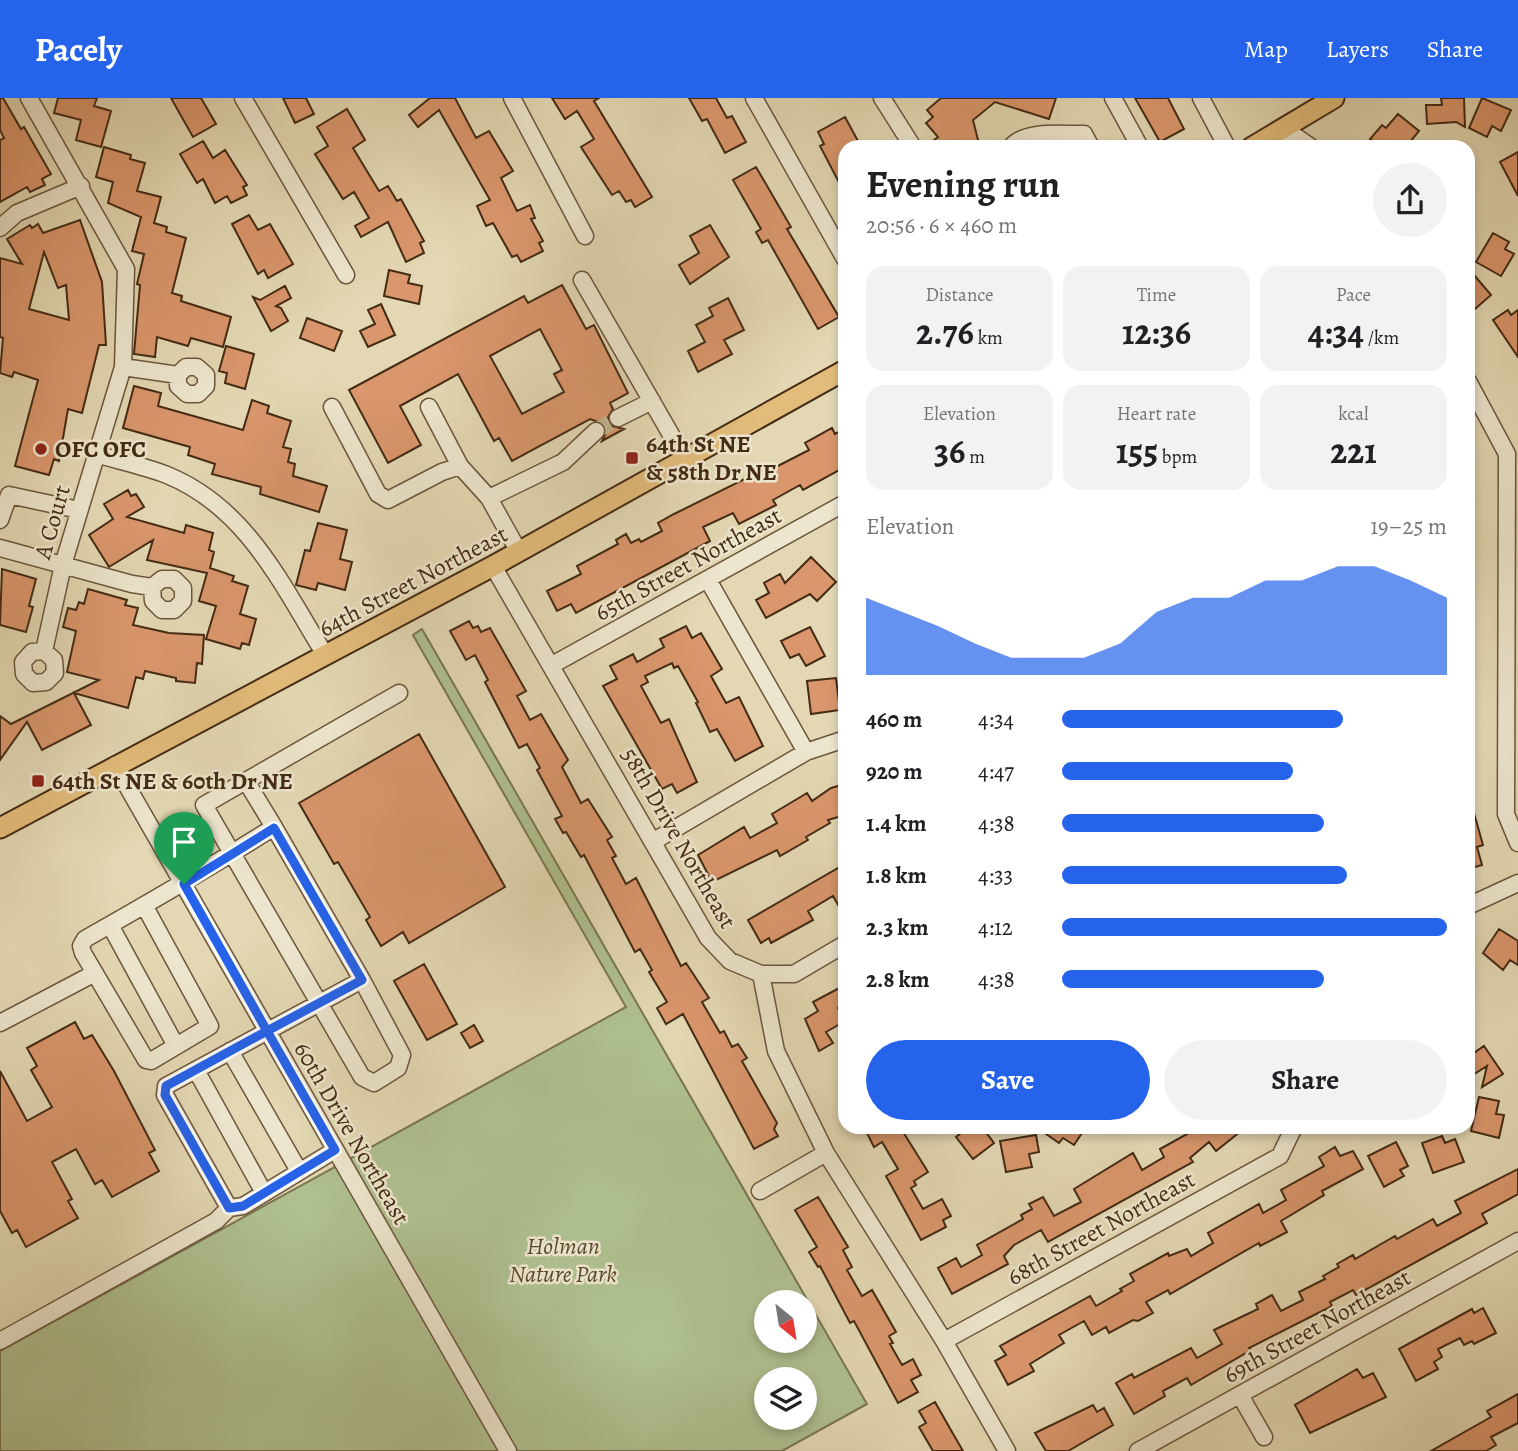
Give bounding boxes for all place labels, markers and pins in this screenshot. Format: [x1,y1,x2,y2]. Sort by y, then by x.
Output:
place label: 64th St NE & 58th Dr NE [646,428,777,488]
place label: OFC OFC [55,433,146,465]
marker: OFC OFC [33,441,49,457]
marker: 64th St NE & 58th Dr NE [624,450,640,466]
place label: 64th St NE & 60th Dr NE [52,765,293,797]
marker: 64th St NE & 60th Dr NE [30,773,46,789]
pin [154,812,214,884]

